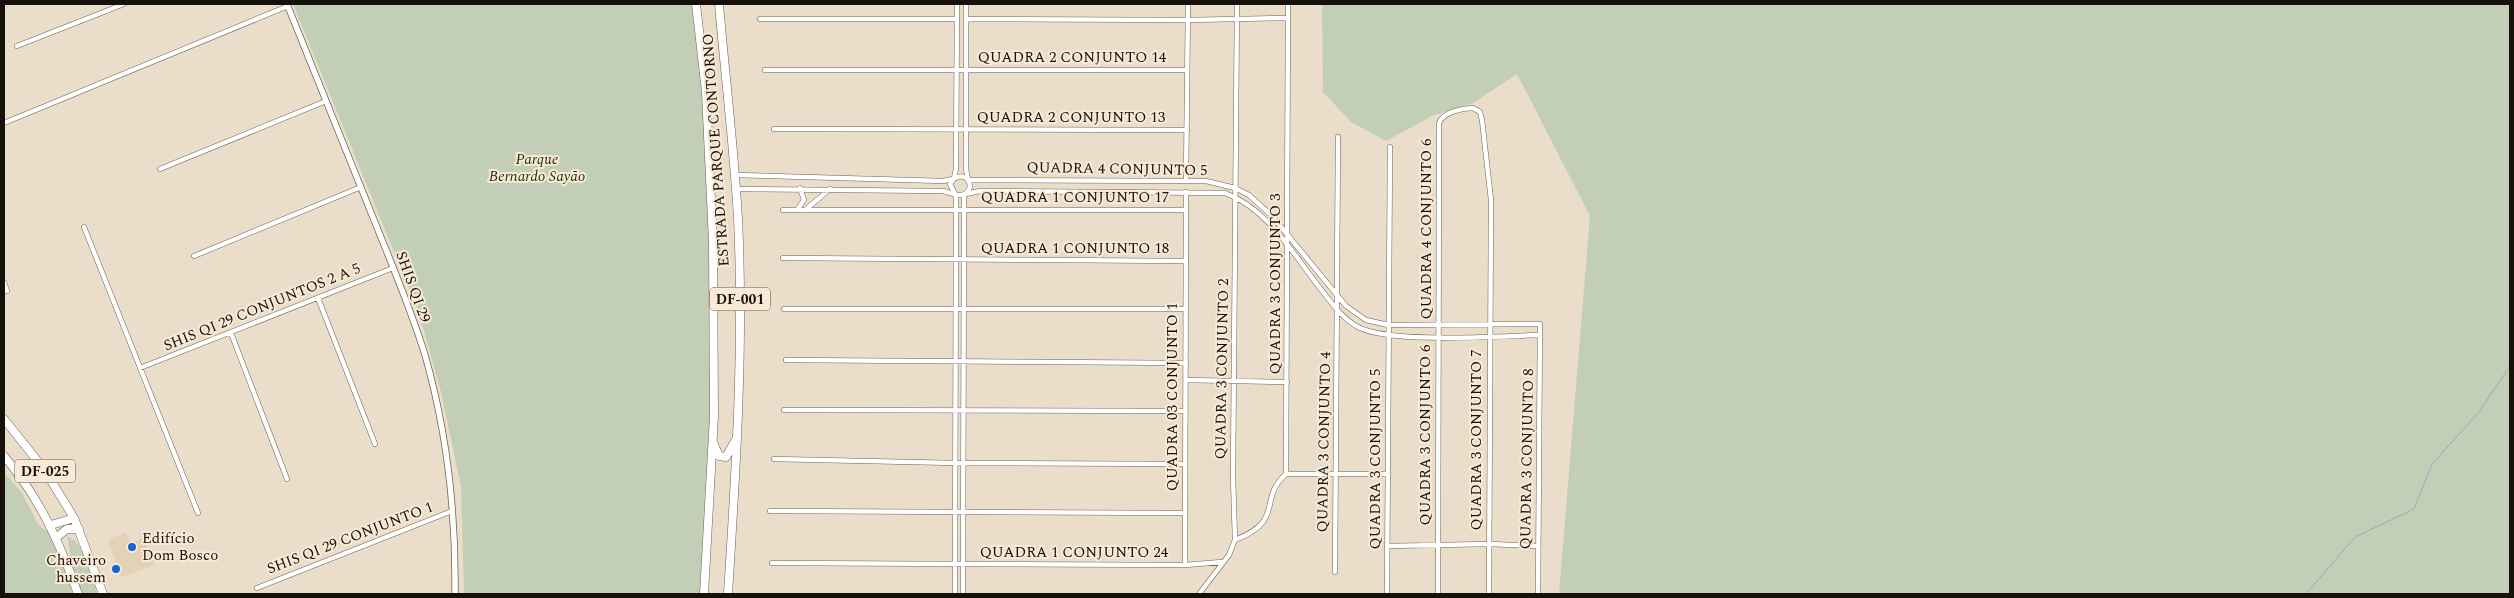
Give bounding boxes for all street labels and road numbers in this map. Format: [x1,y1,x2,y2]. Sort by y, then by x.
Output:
street label: ESTRADA PARQUE CONTORNO [696,33,736,267]
street label: QUADRA 2 CONJUNTO 14 [978,46,1167,69]
street label: QUADRA 2 CONJUNTO 13 [977,106,1166,129]
street label: QUADRA 4 CONJUNTO 6 [1415,138,1438,319]
street label: QUADRA 4 CONJUNTO 5 [1026,156,1208,182]
street label: QUADRA 1 CONJUNTO 17 [981,186,1169,209]
street label: QUADRA 3 CONJUNTO 3 [1264,193,1287,374]
street label: QUADRA 1 CONJUNTO 18 [981,237,1169,260]
street label: SHIS QI 29 [389,248,437,326]
street label: SHIS QI 29 CONJUNTOS 2 A 5 [160,257,364,357]
street label: QUADRA 3 CONJUNTO 2 [1209,278,1235,460]
road number: DF-001 [710,288,770,310]
street label: QUADRA 03 CONJUNTO 1 [1161,303,1184,491]
street label: QUADRA 3 CONJUNTO 6 [1414,344,1437,525]
street label: QUADRA 3 CONJUNTO 7 [1465,350,1488,530]
street label: QUADRA 3 CONJUNTO 4 [1311,351,1337,533]
street label: QUADRA 3 CONJUNTO 8 [1514,368,1540,550]
street label: QUADRA 3 CONJUNTO 5 [1364,369,1387,549]
road number: DF-025 [15,460,75,482]
street label: SHIS QI 29 CONJUNTO 1 [263,496,437,580]
street label: QUADRA 1 CONJUNTO 24 [980,541,1169,564]

